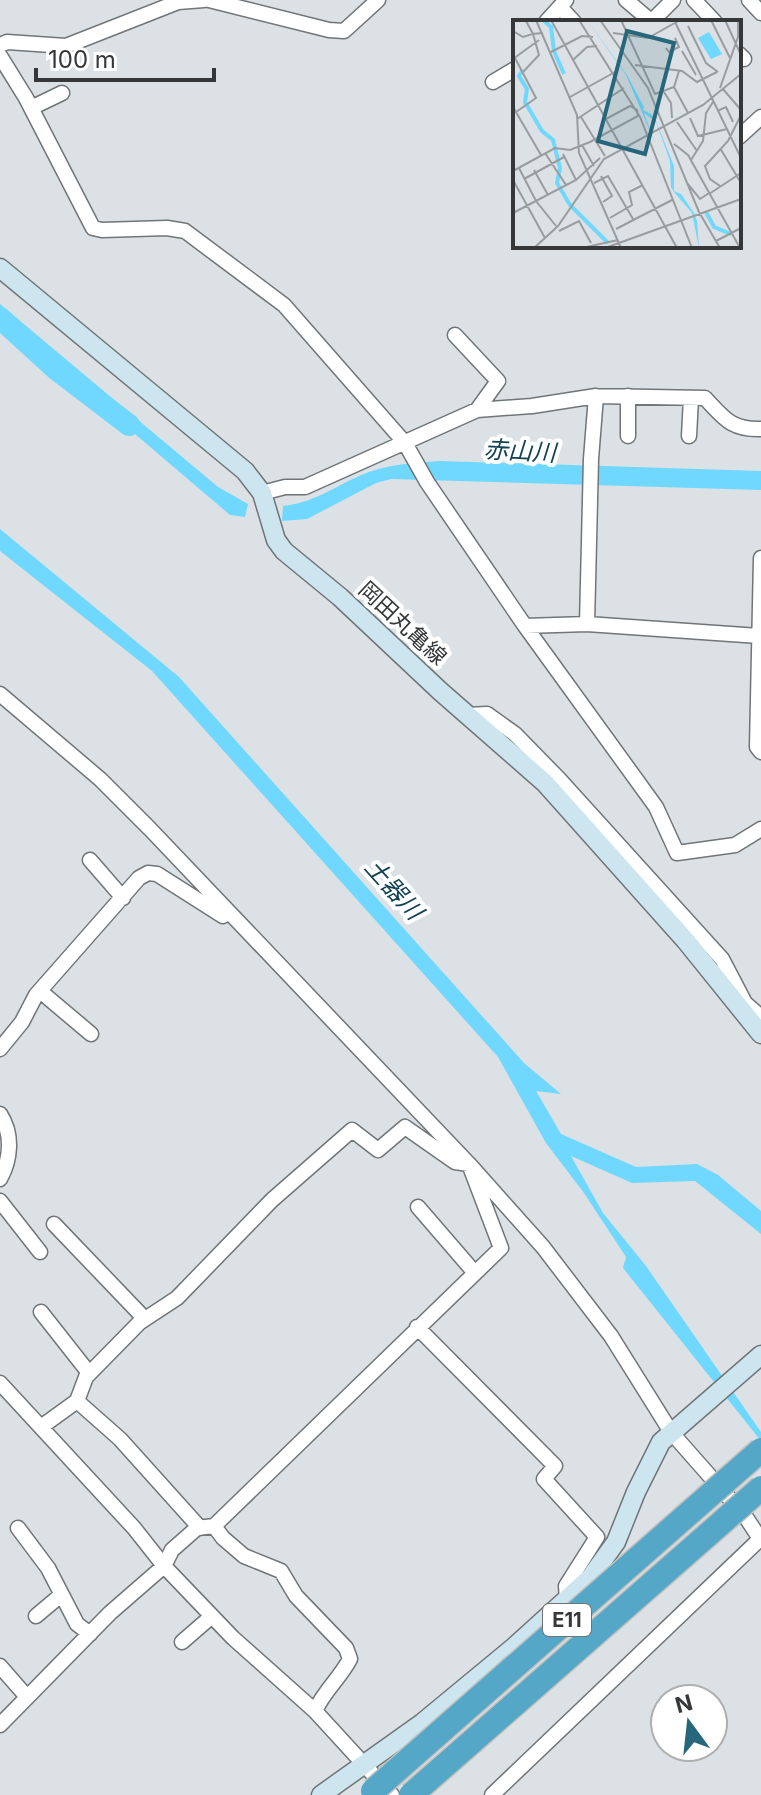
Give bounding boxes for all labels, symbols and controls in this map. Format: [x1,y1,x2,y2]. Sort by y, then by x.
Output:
inset map [513,20,741,248]
scale bar [36,32,214,82]
text: 100 m [48,45,116,74]
water label: 赤山川 [483,435,560,468]
street label: 岡田丸亀線 [354,576,452,670]
water label: 土器川 [359,853,431,928]
road number: E11 [543,1604,591,1636]
north arrow [649,1683,729,1763]
text: N [672,1689,695,1718]

